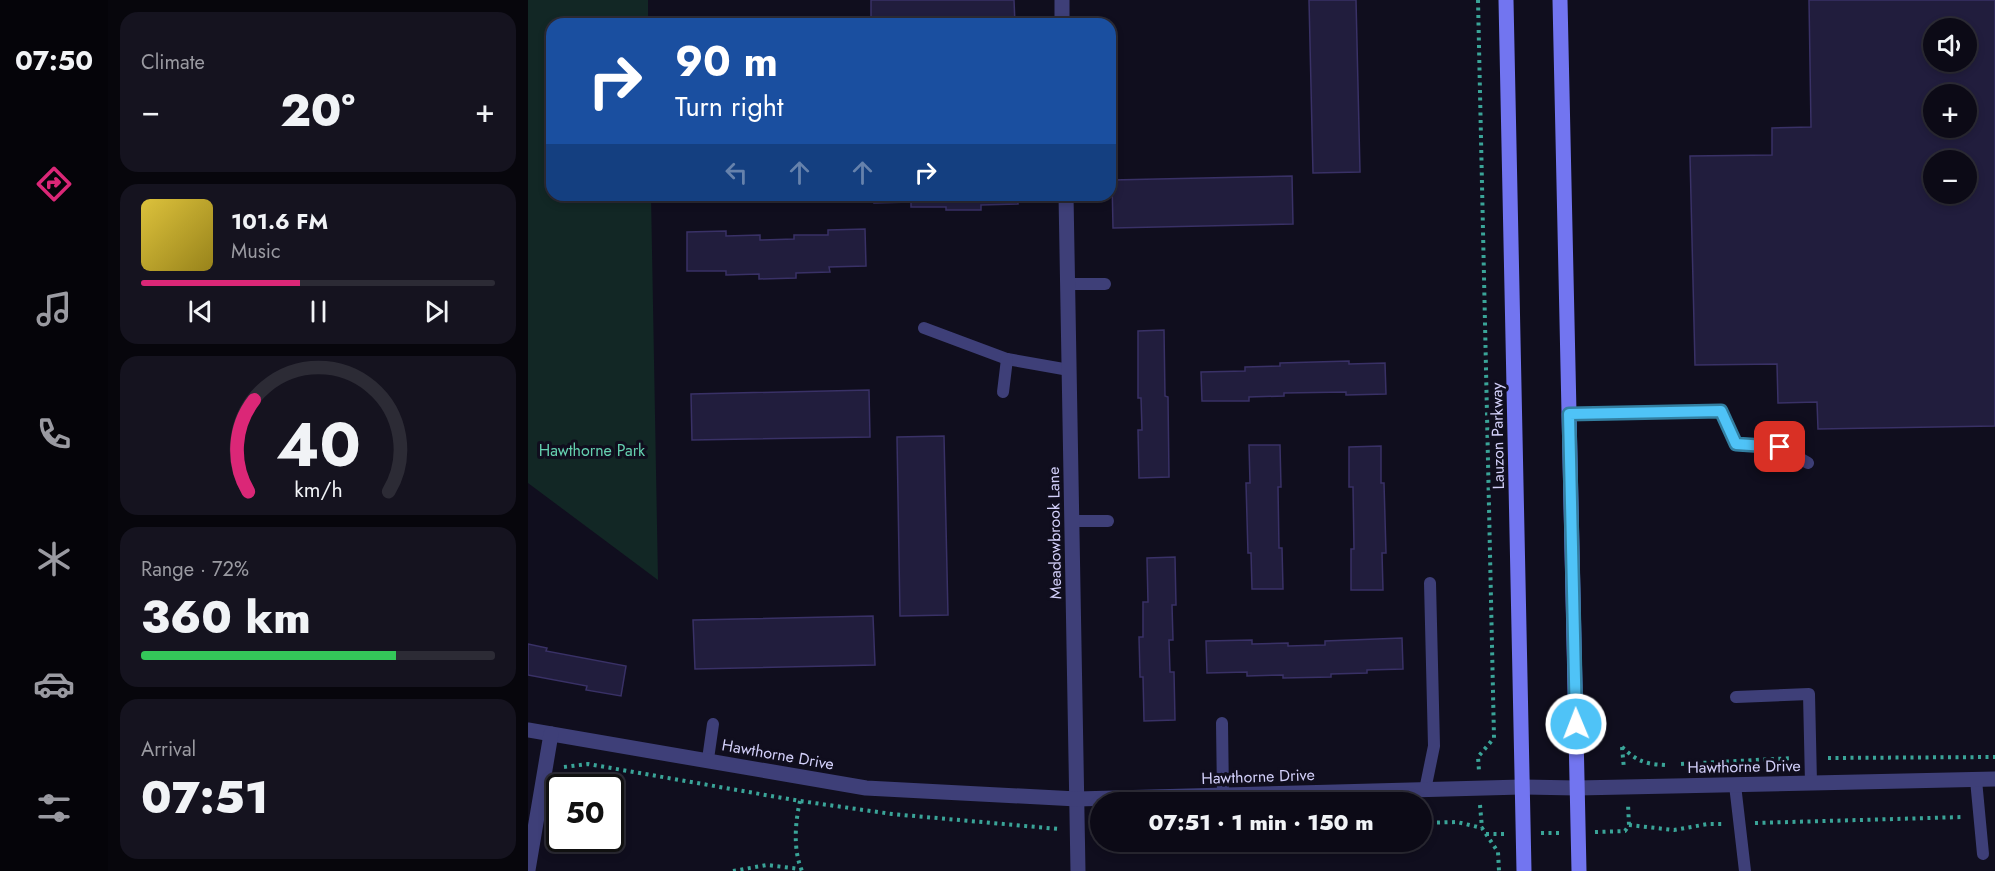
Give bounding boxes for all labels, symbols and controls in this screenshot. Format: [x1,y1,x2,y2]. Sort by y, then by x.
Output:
map controls [1923,18,1977,204]
button: sound [1923,18,1977,72]
text: 90 m [675,31,778,92]
text: 07:50 [15,41,93,80]
icon: right [576,42,654,120]
text: Climate [141,48,205,77]
text: 20° [280,78,355,143]
button: + [1923,84,1977,138]
text: − [141,87,160,134]
text: + [475,87,495,134]
text: Turn right [675,87,783,126]
button: − [1923,150,1977,204]
icon: left [720,156,753,189]
icon: ahead [783,156,816,189]
icon: ahead [846,156,879,189]
icon: right [909,156,942,189]
icon: directions [33,163,75,205]
text: 101.6 FM [231,205,328,237]
text: Music [231,237,281,266]
icon: music [33,288,75,330]
icon: previous [184,295,217,328]
icon: pause [302,295,335,328]
icon: next [420,295,453,328]
street label: Lauzon Parkway [1485,382,1510,490]
text: 40 [276,400,360,490]
icon: phone [33,413,75,455]
pin [1754,421,1805,472]
icon: arrive [1763,430,1796,463]
park label: Hawthorne Park [539,439,646,462]
street label: Meadowbrook Lane [1042,466,1067,599]
text: km/h [294,475,342,506]
icon: climate [33,538,75,580]
text: Range · 72% [141,555,249,584]
text: 360 km [141,585,311,650]
icon: car [33,663,75,705]
position arrow [1544,692,1608,756]
street label: Hawthorne Drive [720,733,836,776]
text: Arrival [141,735,196,764]
street label: Hawthorne Drive [1687,754,1801,779]
street label: Hawthorne Drive [1201,763,1315,790]
text: 07:51 [141,765,268,830]
speed limit sign: 50 [546,774,624,852]
icon: filters [33,787,75,829]
text: 07:51 · 1 min · 150 m [1148,806,1374,838]

